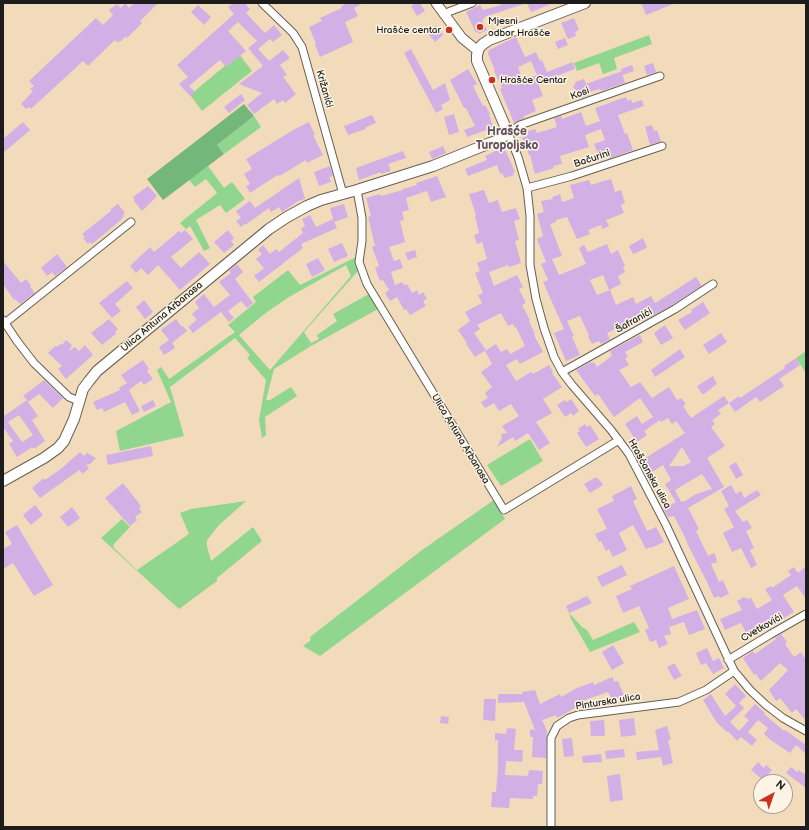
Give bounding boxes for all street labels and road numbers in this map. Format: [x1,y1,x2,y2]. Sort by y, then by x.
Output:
street label: Križanići [313,69,335,109]
street label: Kosi [569,85,591,103]
street label: Bačurini [572,148,612,170]
street label: Ulica Antuna Arbanasa [119,279,205,355]
street label: Šafranići [614,306,654,336]
street label: Ulica Antuna Arbanasa [428,392,492,486]
street label: Hrašćanska ulica [625,437,673,511]
street label: Cvetkovići [739,611,785,645]
street label: Pinturska ulica [575,691,641,713]

